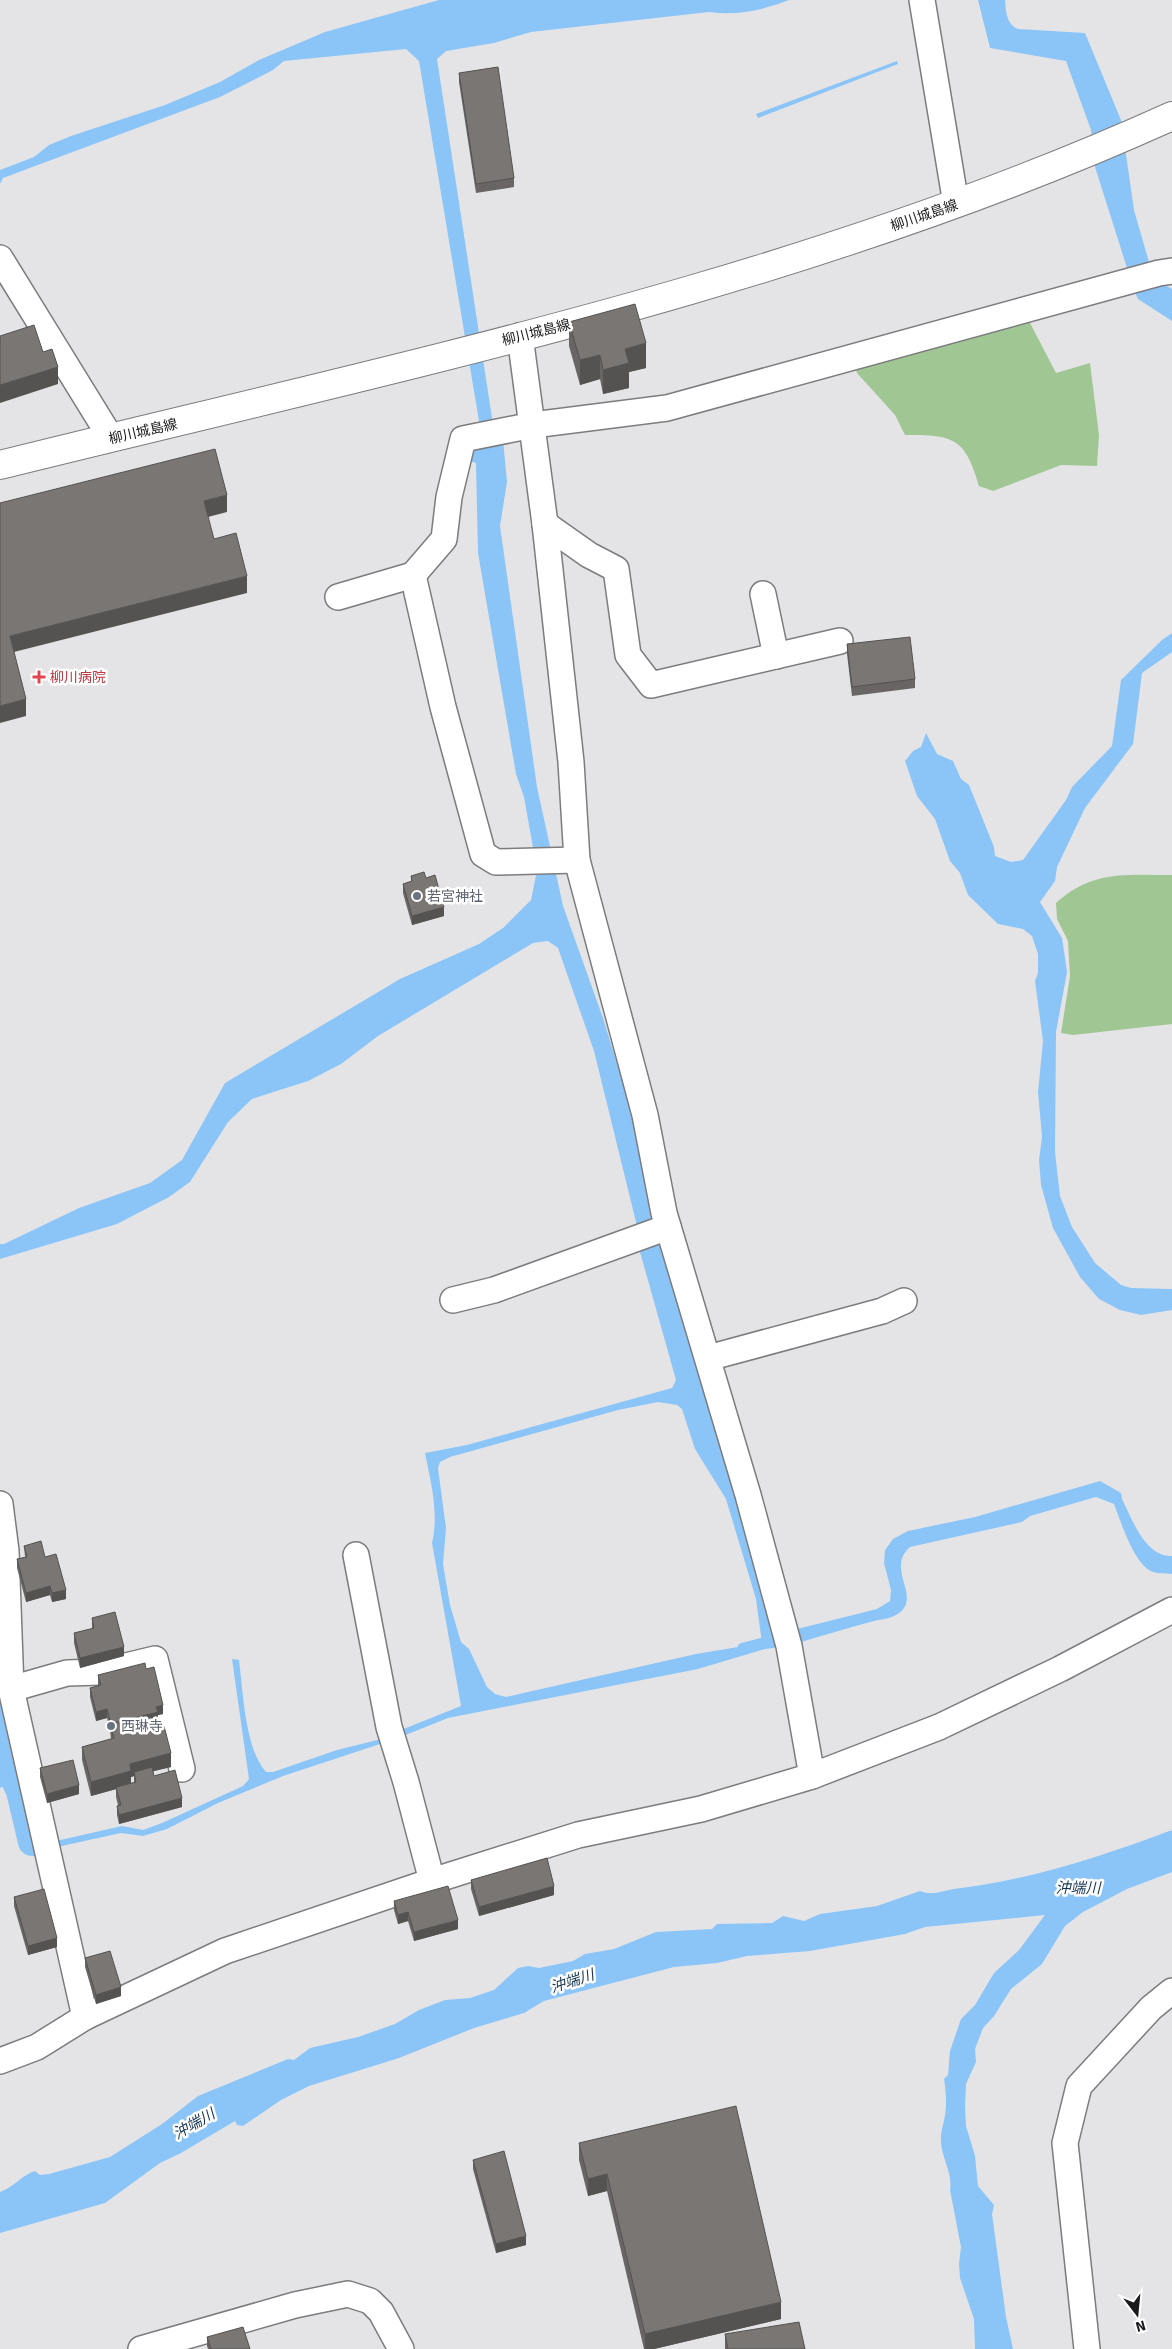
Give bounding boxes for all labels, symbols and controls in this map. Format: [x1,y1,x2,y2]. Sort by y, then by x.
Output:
street label: 柳川城島線 [888,196,960,235]
street label: 柳川城島線 [500,316,572,349]
street label: 柳川城島線 [107,415,179,448]
place label: 柳川病院 [50,669,106,686]
marker: 柳川病院 [32,670,46,684]
place label: 若宮神社 [427,888,483,905]
marker: 若宮神社 [411,890,423,902]
place label: 西琳寺 [121,1718,163,1735]
marker: 西琳寺 [105,1720,117,1732]
water label: 沖端川 [1055,1879,1102,1897]
water label: 沖端川 [548,1965,598,1997]
water label: 沖端川 [170,2104,220,2143]
north arrow [1112,2289,1162,2339]
text: N [1133,2317,1147,2336]

